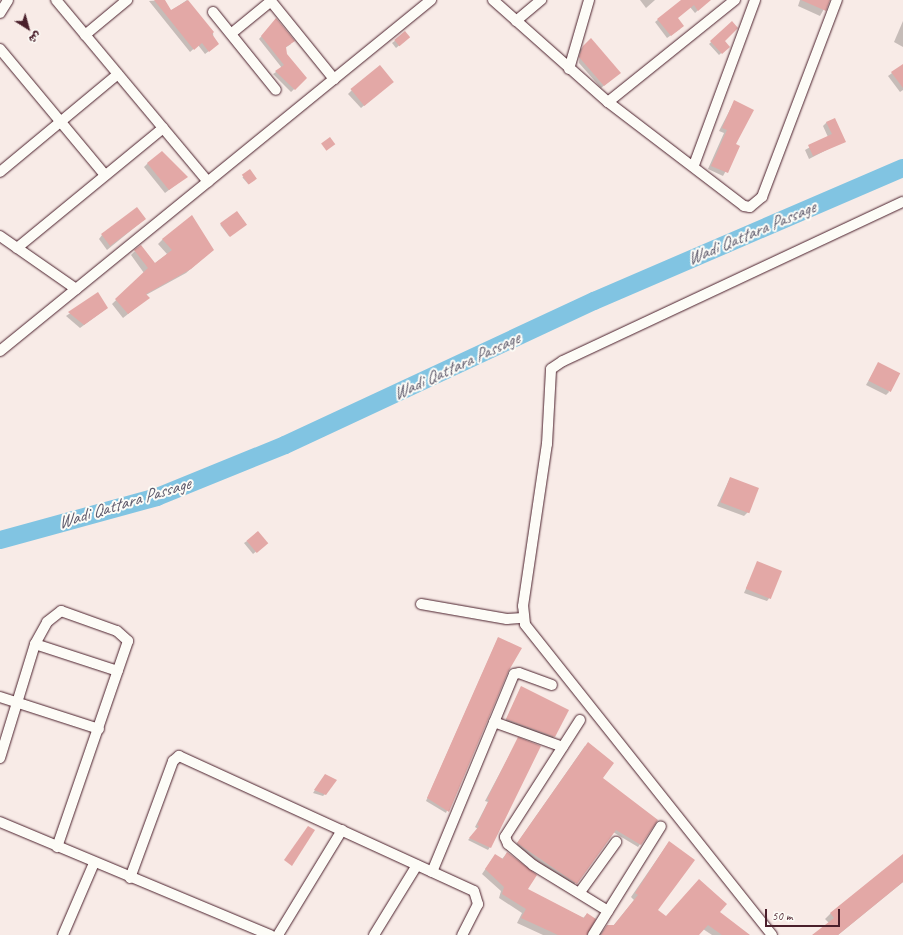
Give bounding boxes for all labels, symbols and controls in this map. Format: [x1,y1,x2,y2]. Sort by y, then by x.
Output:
north arrow [8,8,48,48]
text: ش [26,28,44,47]
water label: Wadi Qattara Passage [684,196,818,270]
water label: Wadi Qattara Passage [389,327,523,405]
water label: Wadi Qattara Passage [55,473,193,533]
scale bar [767,901,842,927]
text: 50 m [772,908,792,924]

